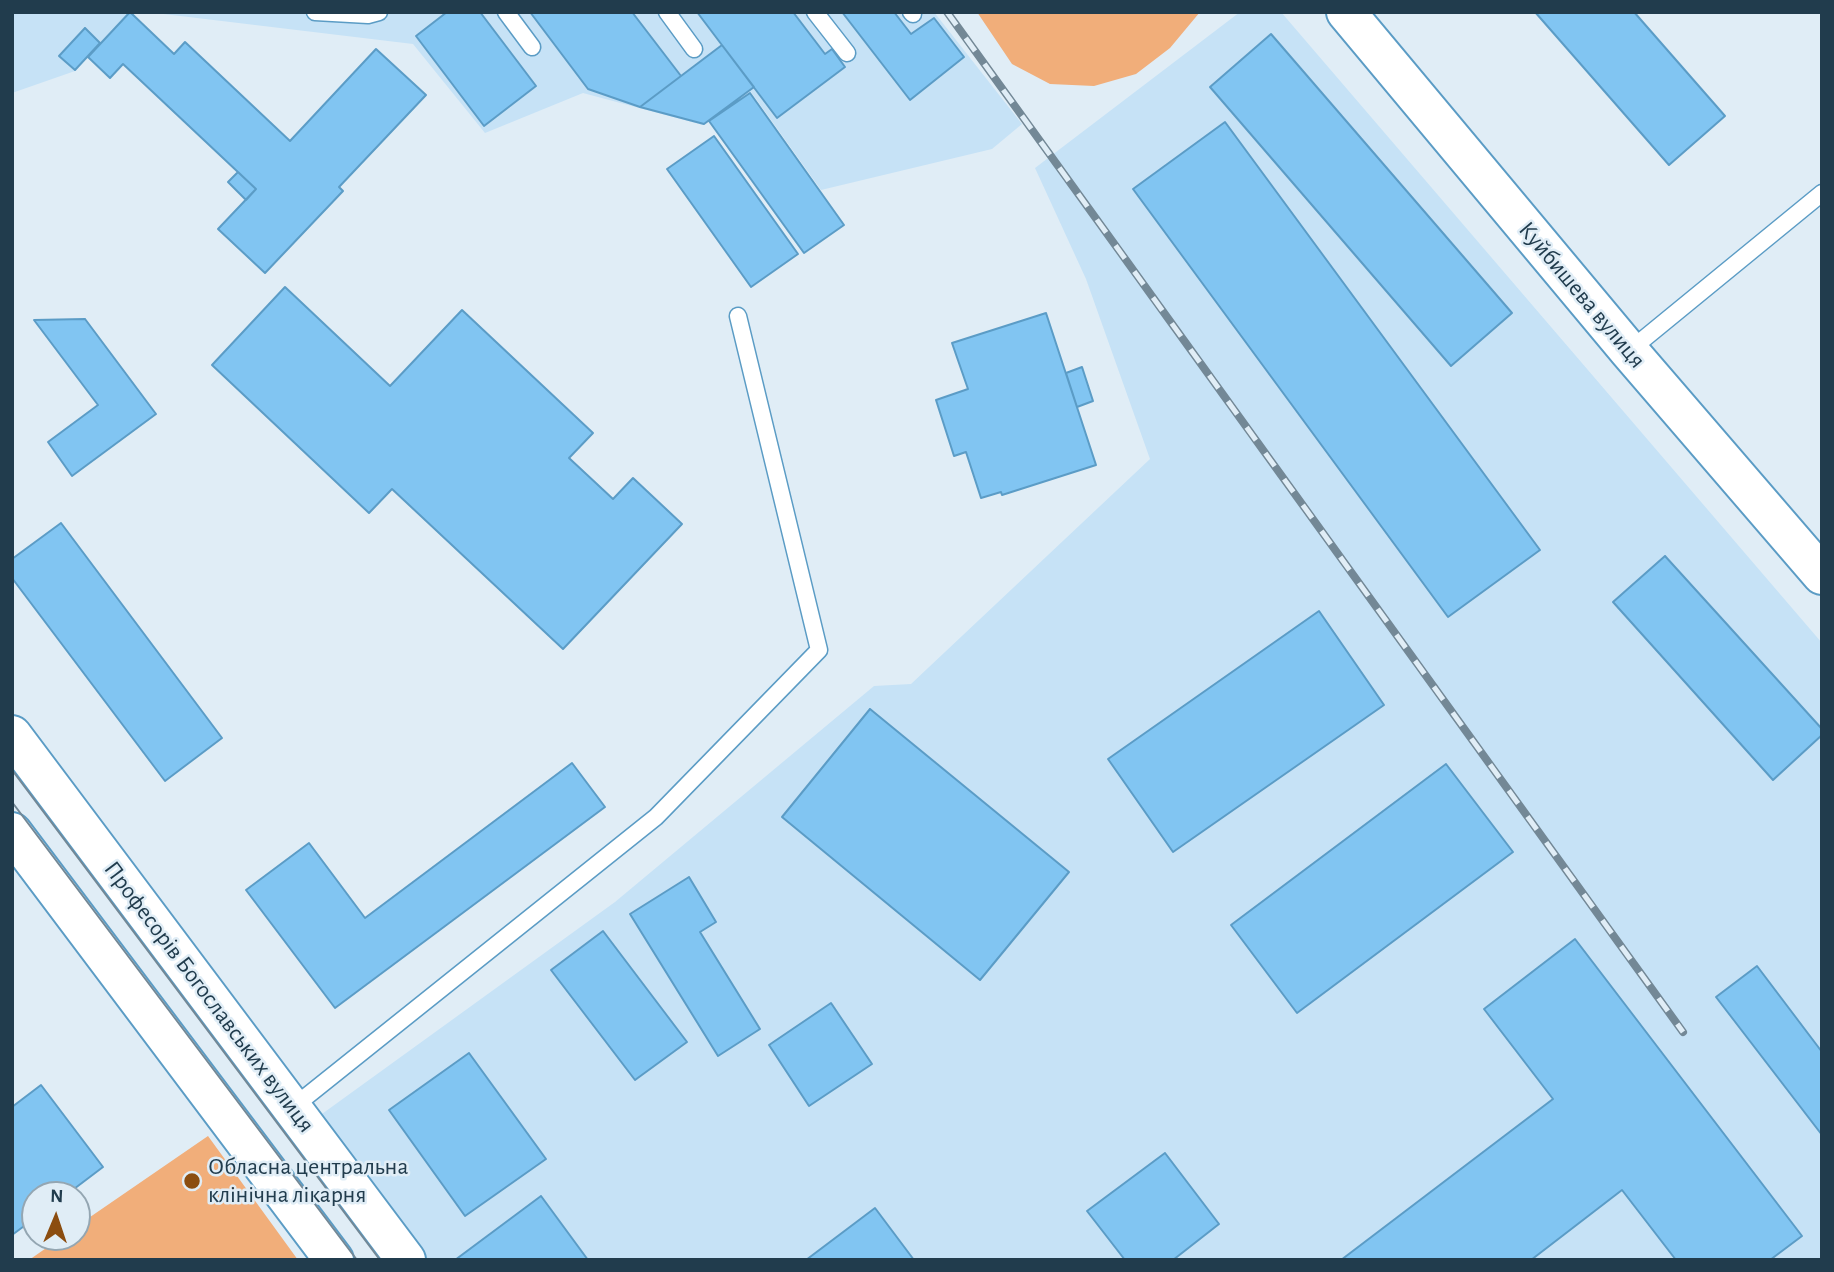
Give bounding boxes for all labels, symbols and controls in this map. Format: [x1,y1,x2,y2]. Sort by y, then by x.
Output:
street label: Куйбишева вулиця [1512,216,1652,374]
street label: Професорів Богославських вулиця [97,856,321,1138]
place label: Обласна центральна клінічна лікарня [208,1153,408,1209]
marker: Обласна центральна клінічна лікарня [182,1171,202,1191]
north arrow [21,1181,91,1251]
text: N [50,1187,64,1206]

